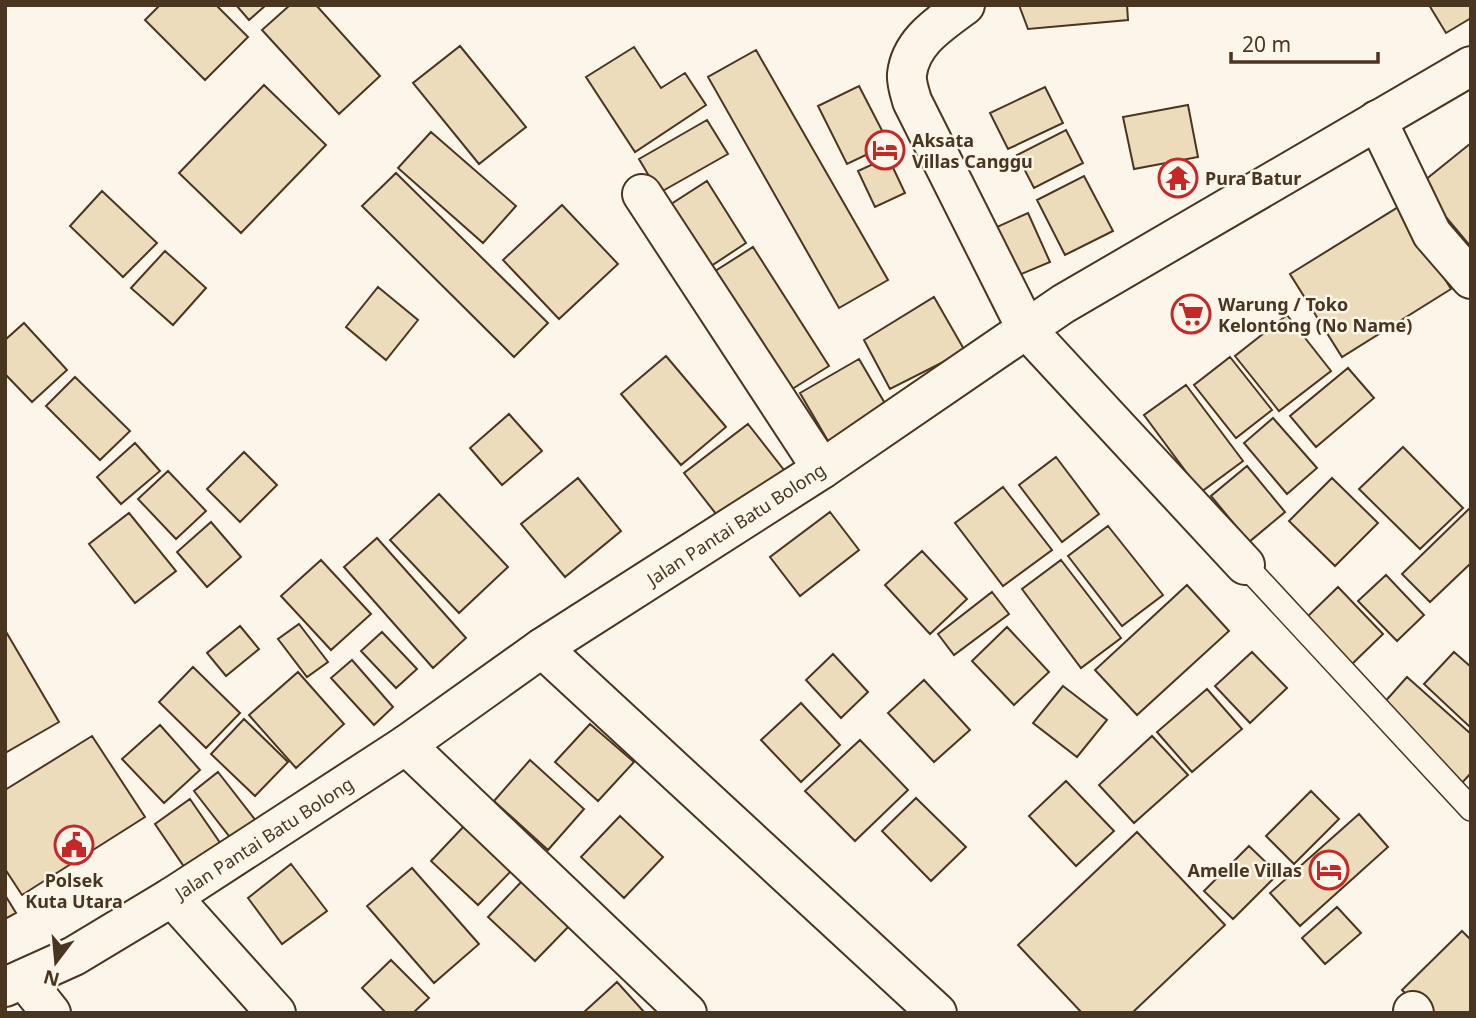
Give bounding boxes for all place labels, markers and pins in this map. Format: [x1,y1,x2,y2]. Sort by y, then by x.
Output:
place label: Aksata Villas Canggu [912,128,1033,173]
hotel icon: Aksata Villas Canggu [864,129,906,171]
temple icon: Pura Batur [1157,157,1199,199]
place label: Pura Batur [1205,166,1301,190]
place label: Warung / Toko Kelontong (No Name) [1218,292,1412,337]
supermarket icon: Warung / Toko Kelontong (No Name) [1170,293,1212,335]
public building icon: Polsek Kuta Utara [53,824,95,866]
hotel icon: Amelle Villas [1308,849,1350,891]
place label: Amelle Villas [1187,858,1302,882]
place label: Polsek Kuta Utara [25,868,123,913]

